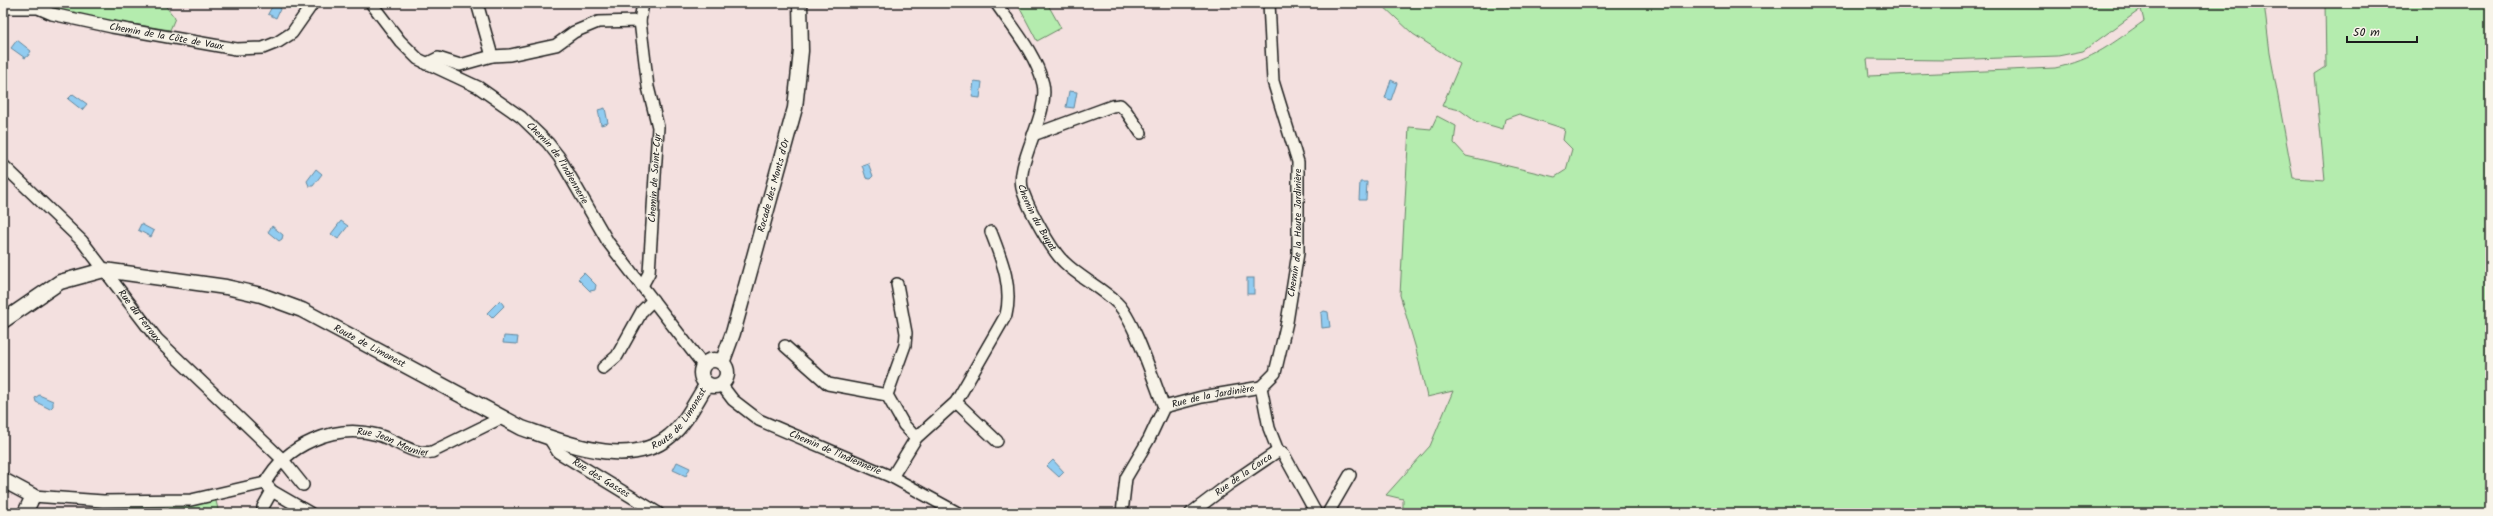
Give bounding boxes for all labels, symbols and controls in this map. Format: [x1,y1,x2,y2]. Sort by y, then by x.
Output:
scale bar [2347,18,2417,44]
street label: Chemin de la Côte de Vaux [108,19,226,55]
text: 50 m [2353,23,2380,42]
street label: Chemin de l'Indiennerie [522,118,593,208]
street label: Chemin de Saint-Cyr [644,132,666,223]
street label: Rocade des Monts d'Or [753,136,794,234]
street label: Chemin de la Haute Jardinière [1283,168,1306,298]
street label: Chemin du Buyat [1013,183,1061,255]
street label: Rue du Ferroux [114,286,165,347]
street label: Route de Limonest [331,320,408,372]
street label: Rue de la Jardinière [1170,380,1256,413]
street label: Route de Limonest [649,384,711,454]
street label: Rue Jean Meunier [356,424,429,461]
street label: Chemin de l'Indiennerie [787,426,884,480]
street label: Rue de la Carca [1211,449,1276,500]
street label: Rue des Gasses [569,454,634,502]

